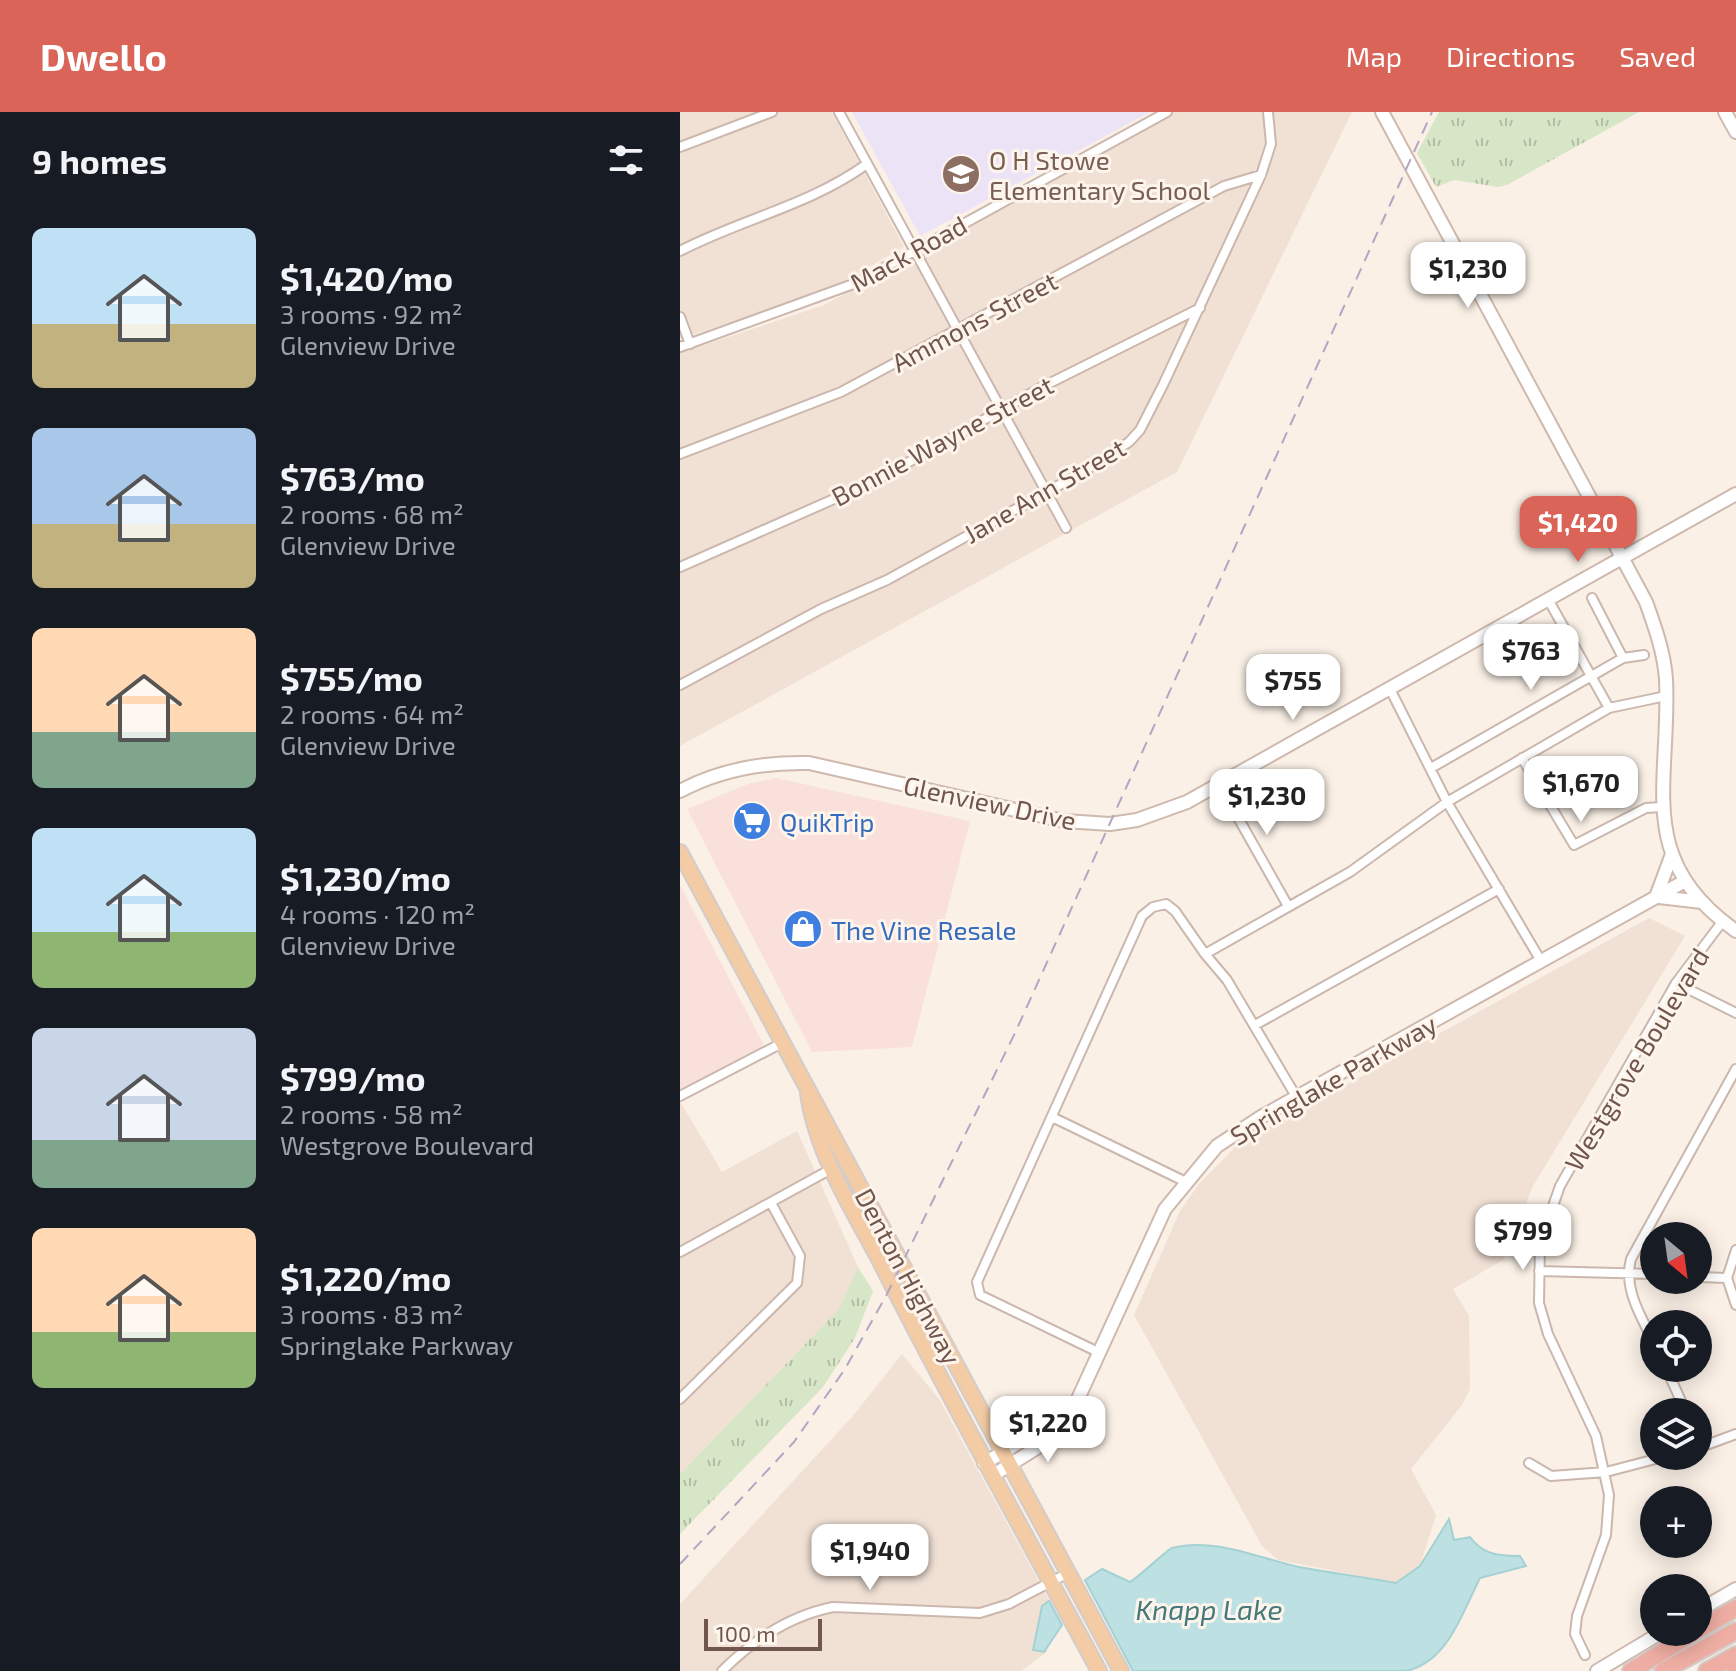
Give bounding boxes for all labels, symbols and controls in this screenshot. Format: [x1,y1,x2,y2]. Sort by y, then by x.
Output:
text: Dwello [40,33,167,79]
text: Map [1346,39,1402,73]
text: Directions [1446,39,1575,73]
text: Saved [1619,39,1696,73]
icon: filters [604,138,648,182]
text: 9 homes [32,140,167,181]
place label: O H Stowe Elementary School [989,144,1211,205]
school or university icon: O H Stowe Elementary School [940,153,982,195]
street label: Mack Road [844,208,972,298]
pin: $1,230 [1403,242,1533,310]
text: $1,230 [1429,252,1507,283]
text: $1,420/mo [280,257,453,298]
icon: home [96,260,192,356]
street label: Ammons Street [886,264,1062,378]
text: 3 rooms · 92 m² [280,298,462,329]
text: Glenview Drive [280,329,456,360]
street label: Bonnie Wayne Street [826,368,1058,512]
street label: Jane Ann Street [958,431,1131,549]
text: $763/mo [280,457,425,498]
icon: home [96,460,192,556]
pin: $1,420 [1513,496,1643,564]
text: 2 rooms · 68 m² [280,498,464,529]
text: $1,420 [1538,506,1618,537]
text: Glenview Drive [280,529,456,560]
pin: $763 [1484,624,1578,692]
text: $763 [1502,634,1560,665]
pin: $755 [1246,654,1340,722]
text: $755/mo [280,657,423,698]
icon: home [96,660,192,756]
text: $755 [1264,664,1322,695]
text: 2 rooms · 64 m² [280,698,464,729]
text: Glenview Drive [280,729,456,760]
pin: $1,670 [1516,756,1646,824]
text: $1,670 [1542,766,1620,797]
street label: Glenview Drive [901,769,1079,835]
pin: $1,230 [1202,769,1332,837]
text: $1,230 [1228,779,1306,810]
supermarket icon: QuikTrip [731,800,773,842]
place label: QuikTrip [780,806,874,837]
text: $1,230/mo [280,857,451,898]
icon: home [96,860,192,956]
text: 4 rooms · 120 m² [280,898,475,929]
shop icon: The Vine Resale [782,908,824,950]
place label: The Vine Resale [831,914,1017,945]
text: Glenview Drive [280,929,456,960]
street label: Westgrove Boulevard [1557,942,1715,1176]
street label: Springlake Parkway [1224,1007,1442,1151]
text: $799/mo [280,1057,426,1098]
icon: home [96,1060,192,1156]
text: 2 rooms · 58 m² [280,1098,463,1129]
text: Westgrove Boulevard [280,1129,534,1160]
street label: Denton Highway [850,1183,969,1369]
pin: $799 [1476,1204,1570,1272]
text: $799 [1493,1214,1553,1245]
north arrow [1640,1222,1712,1294]
map controls [1640,1222,1712,1646]
text: $1,220/mo [280,1257,451,1298]
icon: home [96,1260,192,1356]
text: 3 rooms · 83 m² [280,1298,463,1329]
button: locate [1640,1310,1712,1382]
text: Springlake Parkway [280,1329,513,1360]
pin: $1,220 [983,1396,1113,1464]
button: layers [1640,1398,1712,1470]
text: $1,220 [1008,1406,1088,1437]
button: + [1640,1486,1712,1558]
pin: $1,940 [805,1524,935,1592]
text: $1,940 [830,1534,910,1565]
button: − [1640,1574,1712,1646]
water label: Knapp Lake [1136,1592,1282,1626]
scale bar [704,1615,822,1651]
text: 100 m [716,1620,775,1646]

